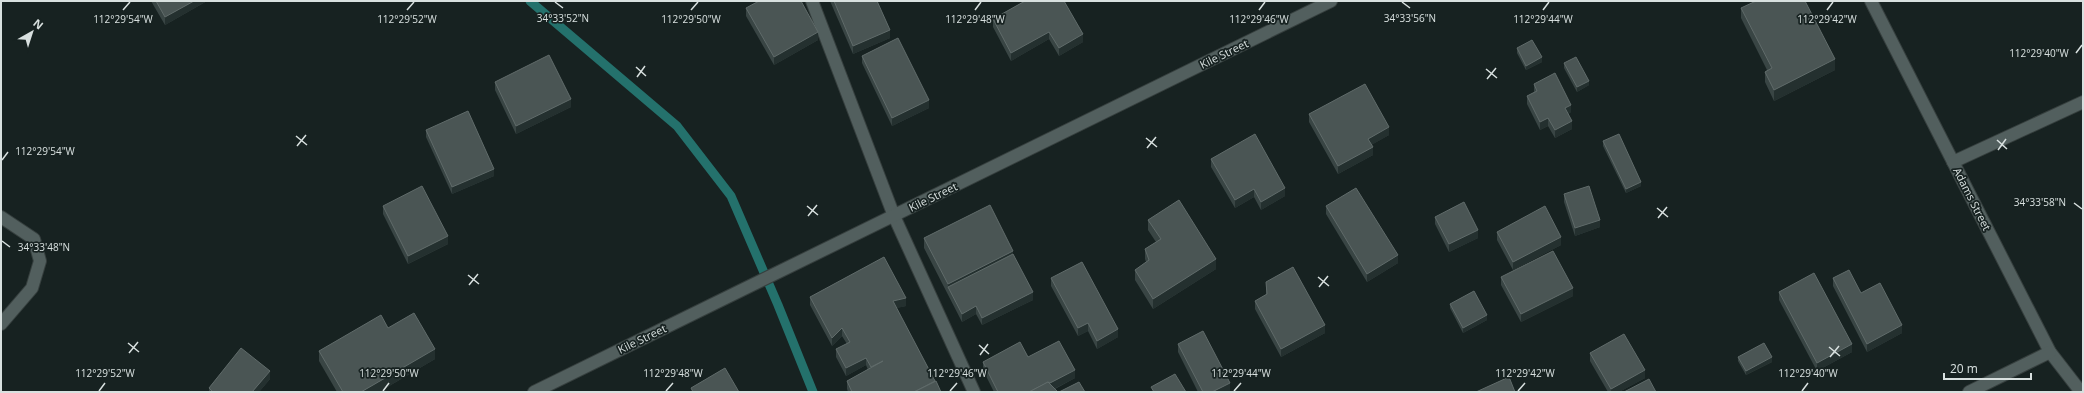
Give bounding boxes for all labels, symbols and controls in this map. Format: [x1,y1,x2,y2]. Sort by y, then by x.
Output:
text: 34°33'52"N [537,11,589,25]
text: 34°33'56"N [1384,11,1436,25]
north arrow [12,12,52,52]
text: 112°29'54"W [93,12,154,26]
text: 112°29'52"W [377,12,438,26]
text: 112°29'50"W [661,12,722,26]
text: 112°29'48"W [945,12,1006,26]
text: 112°29'46"W [1229,12,1290,26]
text: 112°29'44"W [1513,12,1574,26]
text: 112°29'42"W [1797,12,1858,26]
text: N [30,15,47,32]
street label: Kile Street [1197,35,1251,72]
text: 112°29'40"W [2009,46,2070,60]
text: 112°29'54"W [15,144,76,158]
street label: Adams Street [1950,165,1995,233]
street label: Kile Street [906,178,960,215]
text: 34°33'58"N [2014,195,2066,209]
text: 34°33'48"N [18,240,70,254]
street label: Kile Street [615,320,669,357]
scale bar [1944,355,2031,381]
text: 20 m [1950,360,1978,377]
text: 112°29'52"W [75,366,136,380]
text: 112°29'50"W [359,366,420,380]
text: 112°29'48"W [643,366,704,380]
text: 112°29'46"W [927,366,988,380]
text: 112°29'44"W [1211,366,1272,380]
text: 112°29'42"W [1495,366,1556,380]
text: 112°29'40"W [1778,366,1839,380]

